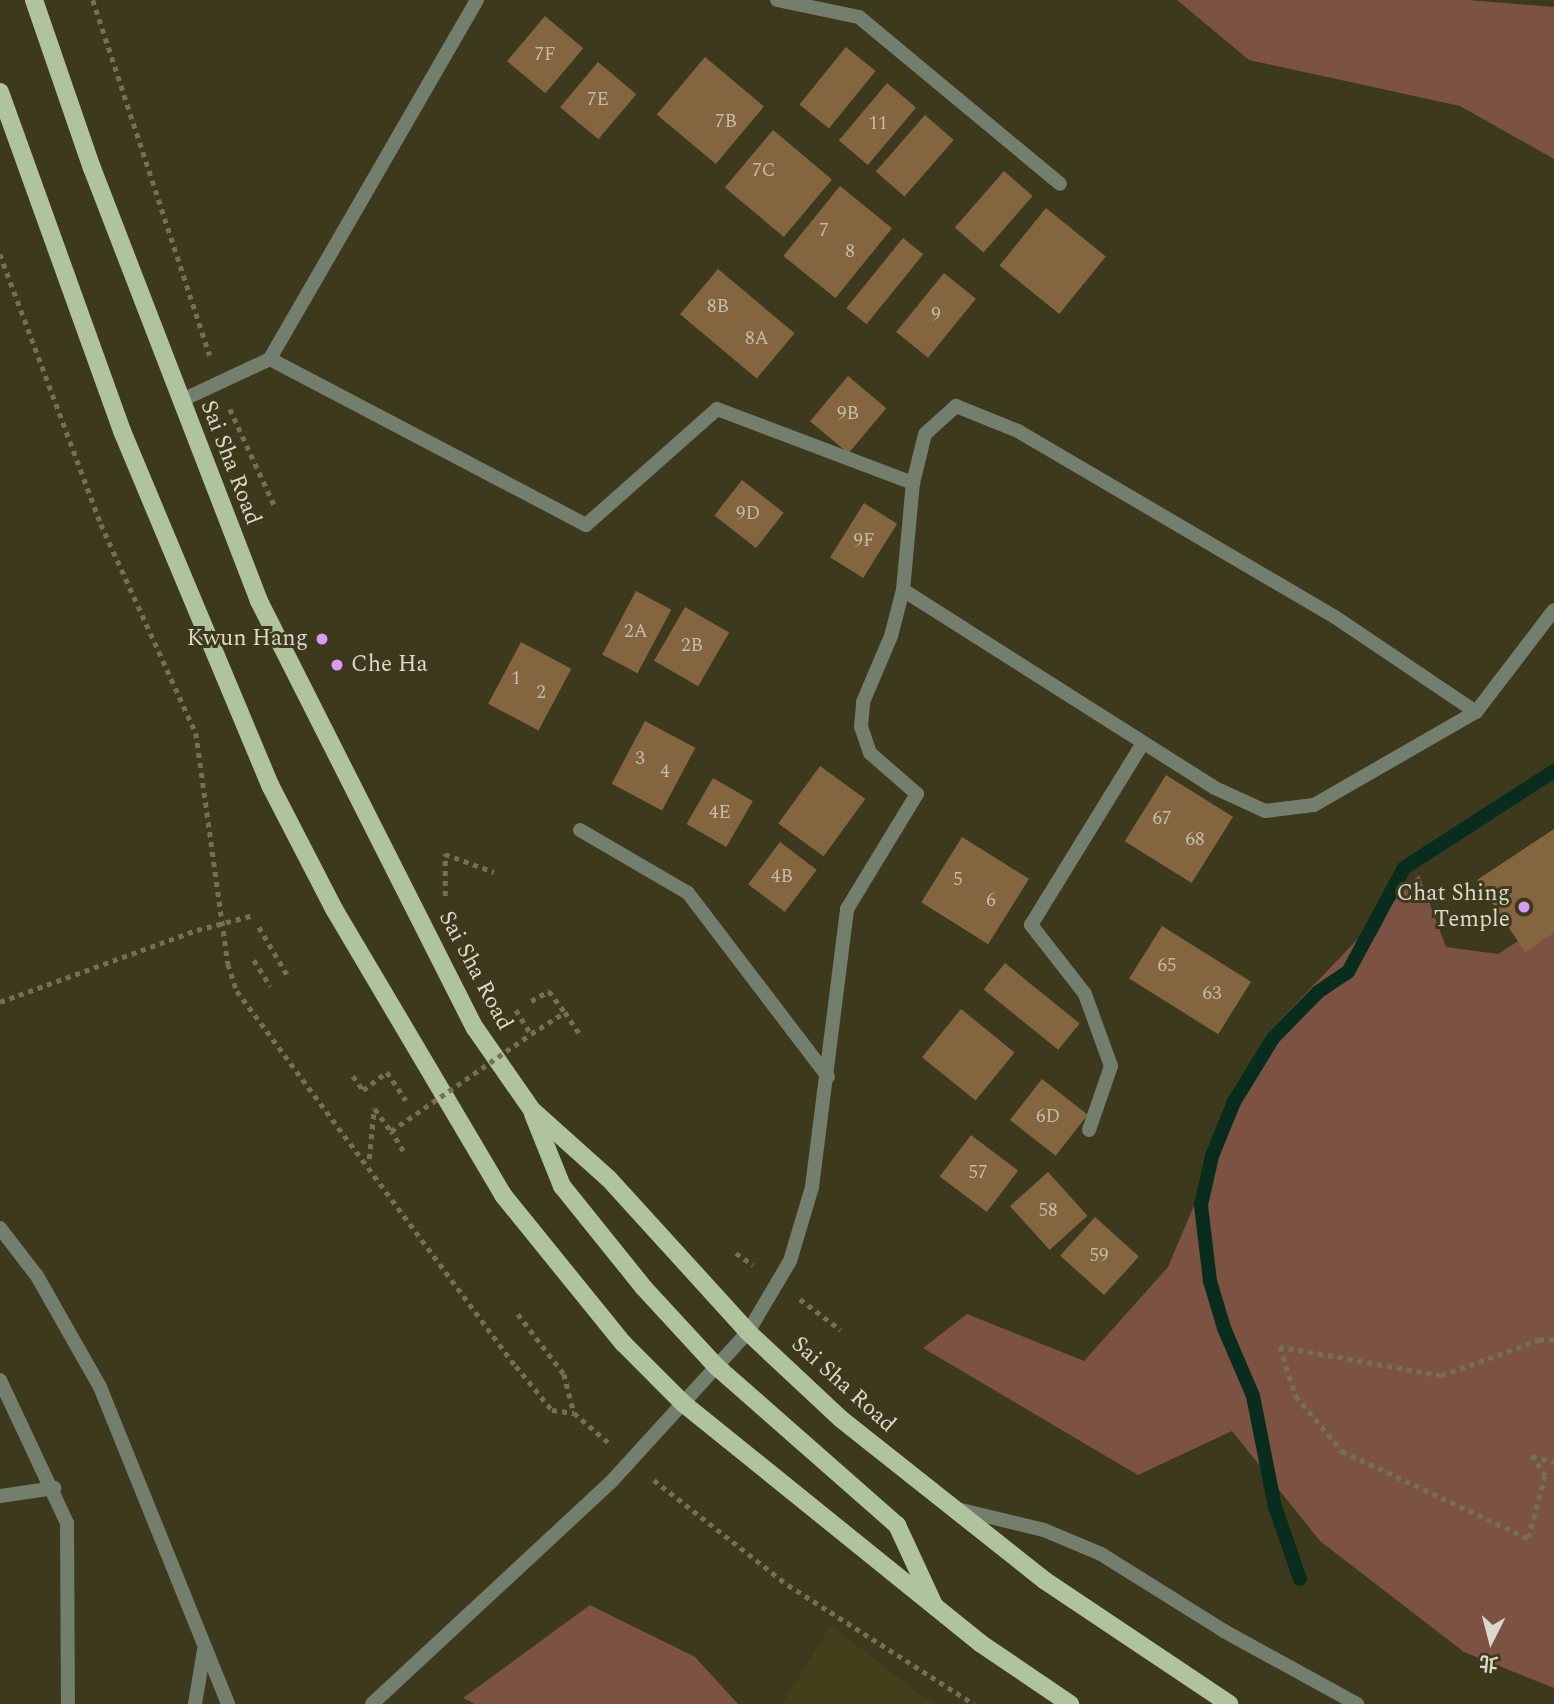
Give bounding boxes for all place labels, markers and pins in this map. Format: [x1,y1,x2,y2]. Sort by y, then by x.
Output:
place label: Kwun Hang [187,625,308,653]
marker: Kwun Hang [314,631,330,647]
place label: Che Ha [351,651,428,679]
marker: Che Ha [329,657,345,673]
place label: Chat Shing Temple [1396,880,1510,934]
marker: Chat Shing Temple [1516,899,1532,915]

